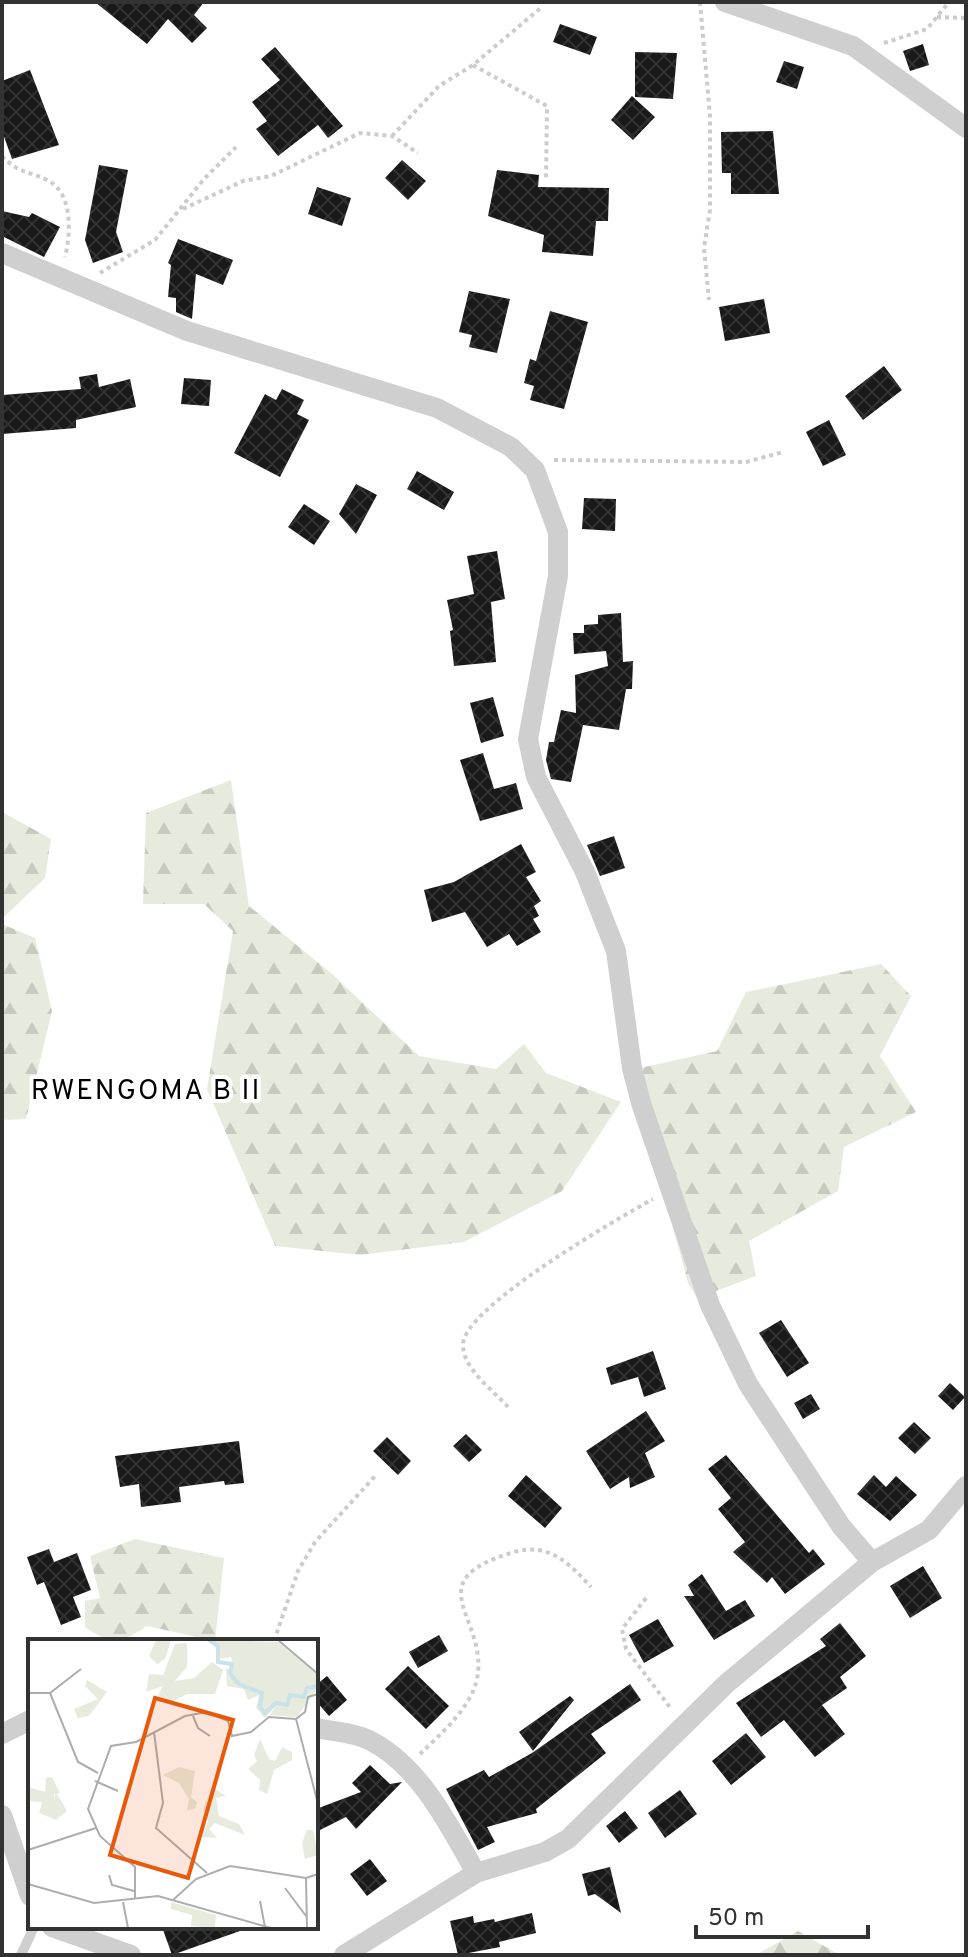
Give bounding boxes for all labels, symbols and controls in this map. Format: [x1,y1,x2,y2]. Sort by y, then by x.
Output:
district label: RWENGOMA B II [31,1074,261,1110]
inset map [28,1639,318,1929]
scale bar [696,1889,868,1939]
text: 50 m [708,1904,764,1934]

